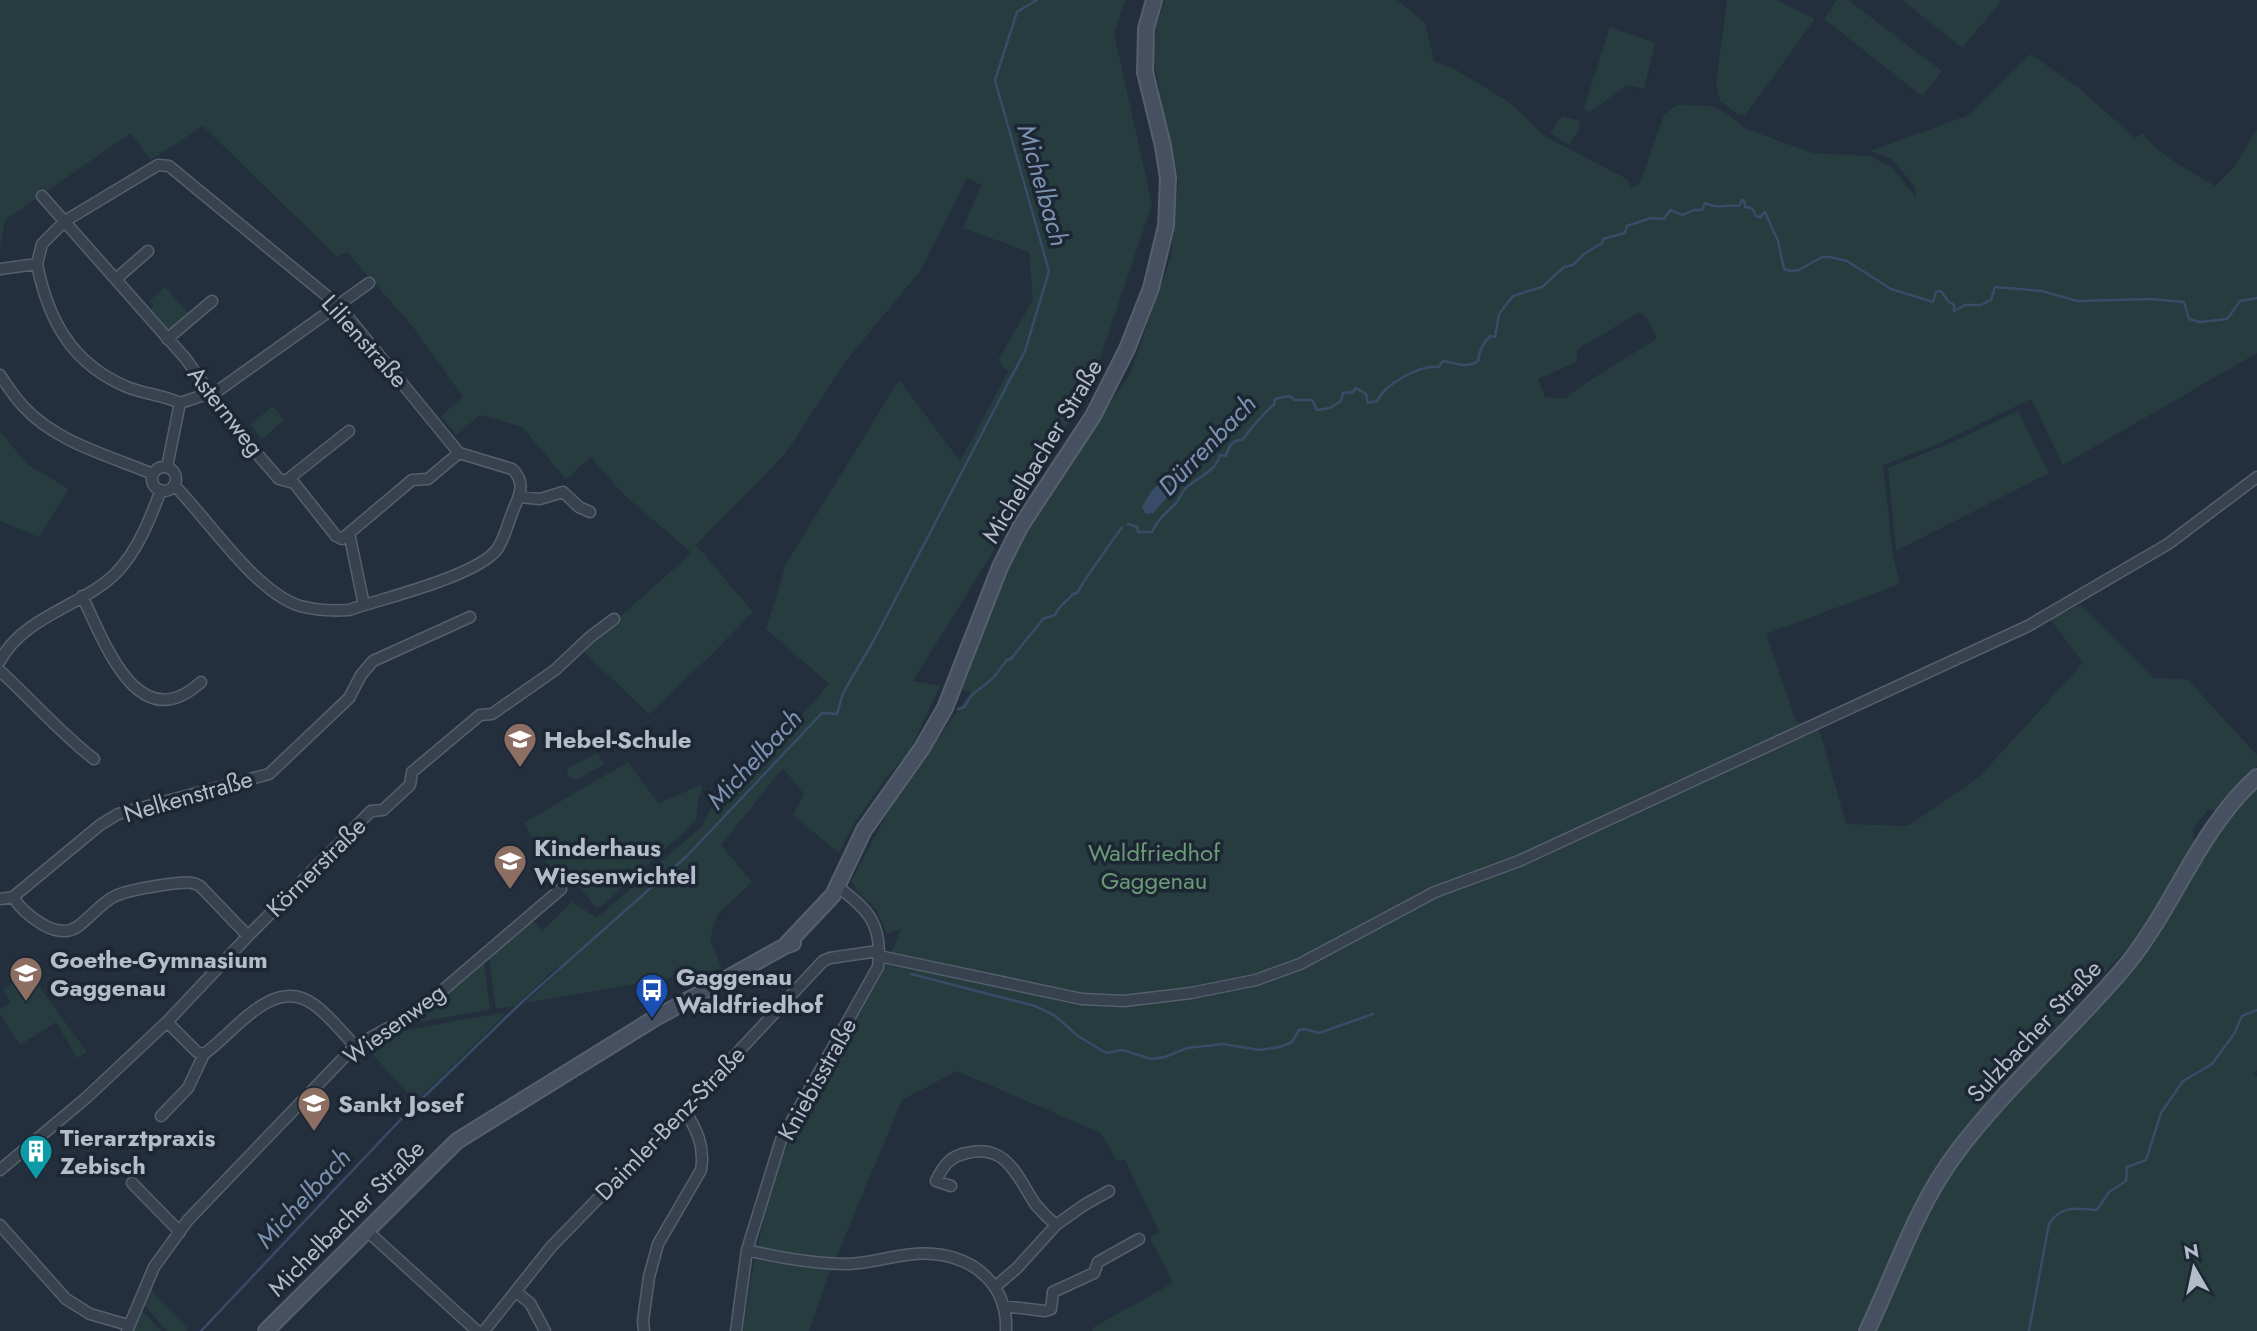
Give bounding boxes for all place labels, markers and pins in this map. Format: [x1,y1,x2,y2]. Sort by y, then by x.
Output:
school or university icon: Hebel-Schule [501,720,539,769]
place label: Hebel-Schule [544,722,692,757]
place label: Kinderhaus Wiesenwichtel [534,830,697,893]
school or university icon: Kinderhaus Wiesenwichtel [491,842,529,891]
place label: Goethe-Gymnasium Gaggenau [50,942,268,1005]
school or university icon: Goethe-Gymnasium Gaggenau [7,954,45,1003]
place label: Gaggenau Waldfriedhof [676,959,825,1022]
bus stop icon: Gaggenau Waldfriedhof [633,971,671,1020]
school or university icon: Sankt Josef [295,1084,333,1133]
place label: Sankt Josef [338,1086,465,1121]
place label: Tierarztpraxis Zebisch [60,1120,215,1183]
building icon: Tierarztpraxis Zebisch [17,1132,55,1181]

